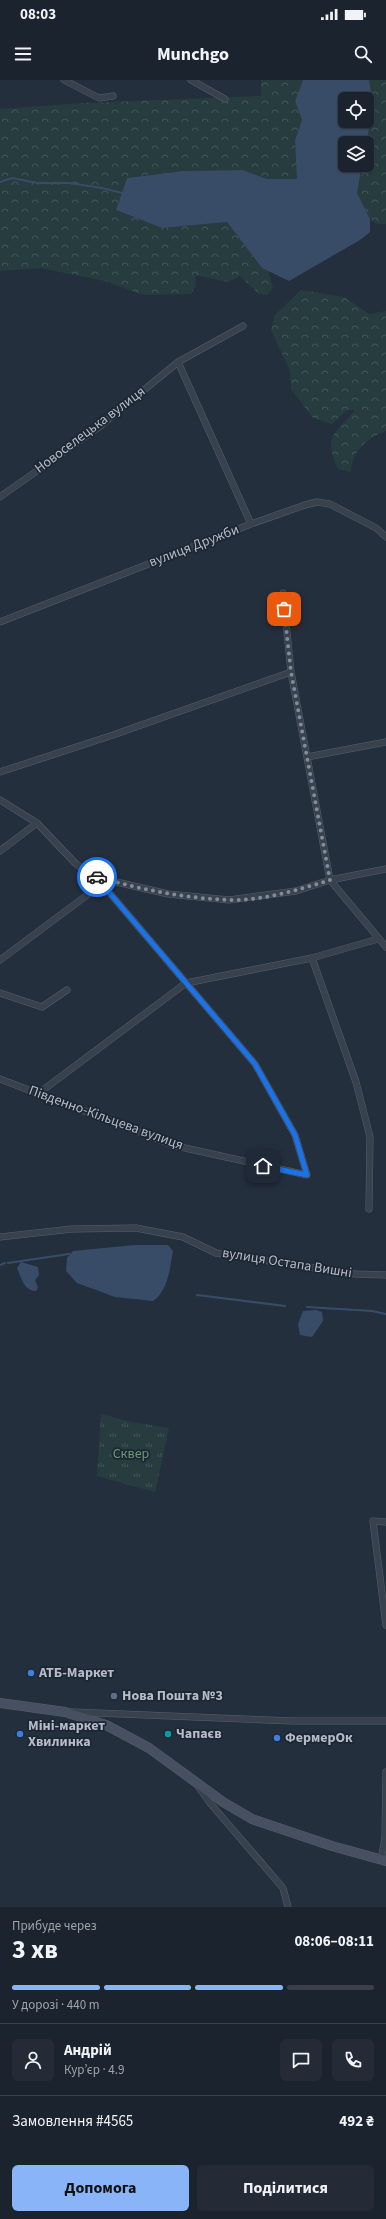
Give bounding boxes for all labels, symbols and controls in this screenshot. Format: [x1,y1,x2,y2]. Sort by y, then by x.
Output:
text: 08:03 [20,4,56,25]
text: Munchgo [157,42,229,67]
icon: menu [12,43,34,65]
icon: search [352,43,374,65]
map controls [338,92,374,172]
button: locate [338,92,374,128]
button: layers [338,136,374,172]
street label: Новоселецька вулиця [30,382,150,478]
street label: вулиця Дружби [146,520,242,572]
pin [267,592,301,626]
icon: bag [273,598,295,620]
courier [77,857,117,897]
icon: car [86,866,108,888]
street label: Південно-Кільцева вулиця [26,1081,186,1155]
pin [246,1149,280,1183]
icon: home [252,1155,274,1177]
street label: вулиця Остапа Вишні [221,1243,353,1283]
park label: Сквер [113,1444,150,1464]
place label: АТБ-Маркет [38,1663,114,1683]
marker: АТБ-Маркет [26,1668,36,1678]
place label: Нова Пошта №3 [122,1686,223,1706]
marker: Нова Пошта №3 [109,1691,119,1701]
place label: Міні-маркет Хвилинка [28,1716,105,1752]
place label: Чапаєв [176,1724,222,1744]
place label: ФермерОк [285,1728,353,1748]
marker: Міні-маркет Хвилинка [15,1729,25,1739]
marker: Чапаєв [163,1729,173,1739]
marker: ФермерОк [272,1733,282,1743]
text: Прибуде через [12,1917,97,1935]
text: 3 хв [12,1931,58,1968]
text: 08:06–08:11 [294,1931,374,1952]
text: У дорозі · 440 m [12,1996,100,2014]
button: person [12,2039,54,2081]
button: chat [280,2039,322,2081]
button: phone [332,2039,374,2081]
text: Андрій [64,2040,112,2061]
text: Кур’єр · 4.9 [64,2061,124,2079]
text: Замовлення #4565 [12,2111,133,2132]
text: 492 ₴ [339,2111,374,2132]
button: Допомога [12,2165,189,2211]
button: Поділитися [197,2165,374,2211]

